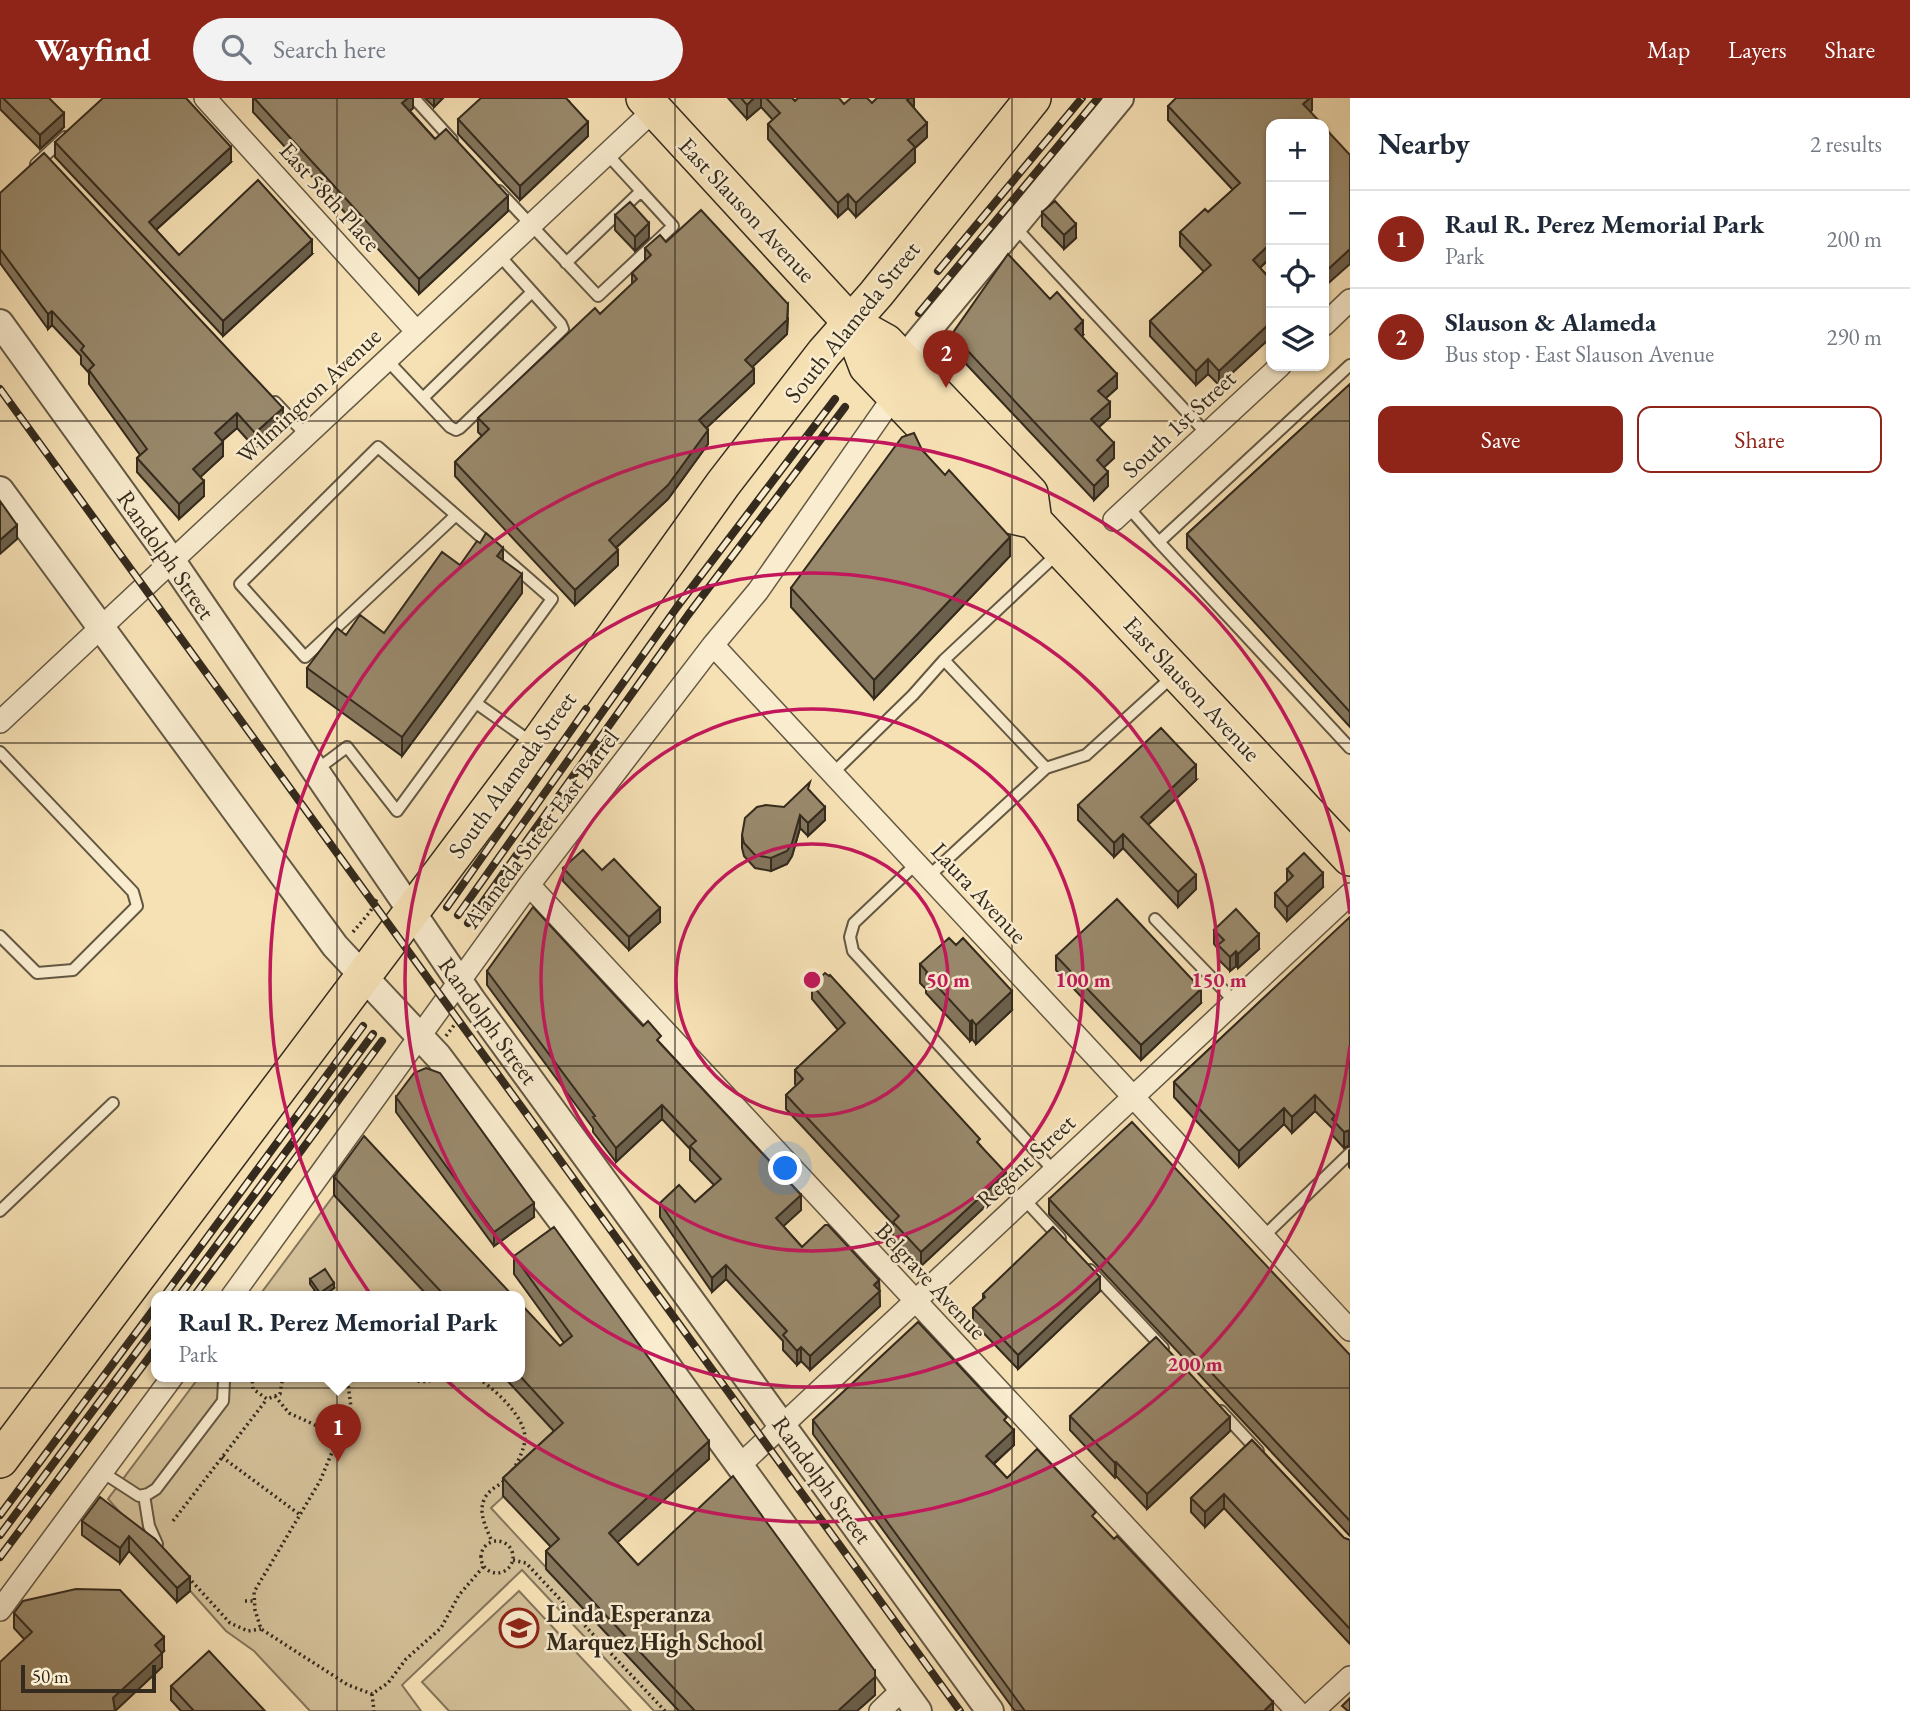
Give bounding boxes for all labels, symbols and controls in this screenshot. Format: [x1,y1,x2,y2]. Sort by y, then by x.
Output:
search box [193,18,683,81]
text: Wayfind [35,28,151,71]
icon: search [217,30,255,68]
text: Search here [273,32,386,66]
text: Map [1647,34,1690,65]
text: Layers [1728,34,1787,65]
text: Share [1825,34,1875,65]
map controls [1266,119,1329,371]
button: + [1266,119,1329,182]
text: Nearby [1378,124,1470,163]
text: 2 results [1810,129,1882,159]
street label: East Slauson Avenue [672,130,823,289]
street label: East 58th Place [273,135,388,258]
button: − [1266,182,1329,245]
text: Raul R. Perez Memorial Park [1445,207,1764,241]
text: 1 [1395,224,1407,254]
text: 200 m [1826,224,1882,254]
street label: South Alameda Street [777,234,927,409]
text: Park [1445,241,1484,271]
button: locate [1266,245,1329,308]
text: Slauson & Alameda [1445,305,1656,339]
button: layers [1266,308,1329,371]
street label: Wilmington Avenue [230,321,387,471]
text: 2 [1395,322,1407,352]
text: 290 m [1826,322,1882,352]
pin: 2 [923,330,969,388]
text: Bus stop · East Slauson Avenue [1445,339,1714,369]
street label: South 1st Street [1115,363,1242,484]
button: Save [1378,406,1623,473]
button: Share [1637,406,1882,473]
street label: Randolph Street [110,484,223,626]
street label: East Slauson Avenue [1117,609,1268,768]
street label: South Alameda Street [440,685,583,864]
street label: Alameda Street East Barrel [455,723,626,935]
street label: Laura Avenue [925,835,1034,950]
street label: Randolph Street [432,951,546,1091]
text: 50 m [926,966,970,993]
text: 100 m [1055,966,1111,993]
text: 150 m [1191,966,1247,993]
centre of rings [800,968,824,992]
street label: Regent Street [970,1107,1082,1214]
your location [768,1151,802,1185]
street label: Belgrave Avenue [869,1215,994,1346]
popup [151,1291,525,1382]
text: Raul R. Perez Memorial Park [178,1305,498,1339]
text: Park [178,1339,218,1369]
text: 200 m [1167,1350,1223,1377]
pin: 1 [315,1404,361,1462]
street label: Randolph Street [766,1410,880,1550]
place label: Linda Esperanza Marquez High School [546,1598,763,1658]
school or university icon: Linda Esperanza Marquez High School [498,1607,540,1649]
scale bar [21,1662,156,1694]
text: 50 m [32,1664,69,1689]

